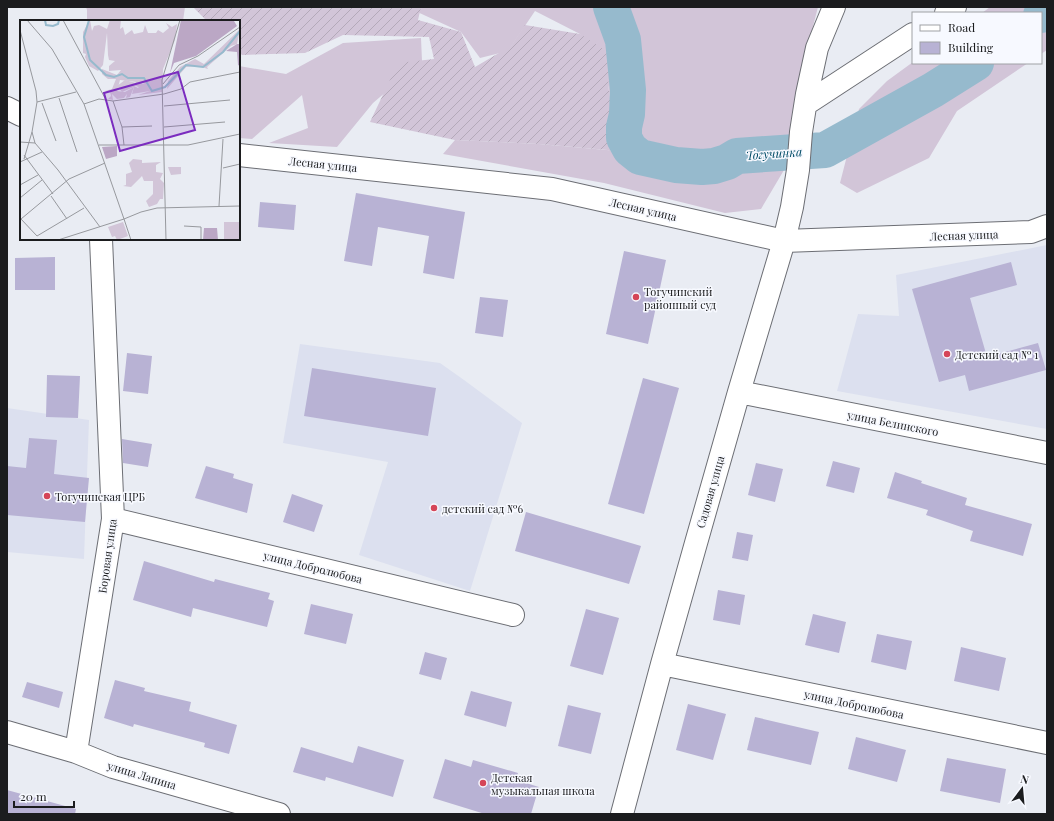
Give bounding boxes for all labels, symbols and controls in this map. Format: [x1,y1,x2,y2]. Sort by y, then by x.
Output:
legend [912,12,1042,64]
text: Road [948,19,975,35]
inset map [20,20,240,240]
text: Building [948,39,994,55]
water label: Тогучинка [745,143,803,163]
street label: Лесная улица [287,153,359,175]
street label: Лесная улица [607,194,679,224]
street label: Лесная улица [928,226,999,244]
place label: Тогучинский районный суд [644,284,716,312]
marker: Тогучинский районный суд [631,292,641,302]
place label: Детский сад № 1 [955,347,1038,362]
marker: Детский сад № 1 [942,349,952,359]
street label: улица Белинского [845,407,940,439]
street label: Садовая улица [692,454,728,530]
place label: Тогучинская ЦРБ [55,489,145,504]
marker: Тогучинская ЦРБ [42,491,52,501]
place label: детский сад №6 [442,501,524,516]
marker: детский сад №6 [429,503,439,513]
street label: Боровая улица [94,517,120,594]
street label: улица Добролюбова [261,547,365,587]
street label: улица Добролюбова [802,686,906,722]
street label: улица Лапина [105,757,179,793]
north arrow [1002,769,1042,809]
place label: Детская музыкальная школа [491,770,595,798]
text: N [1019,771,1031,787]
marker: Детская музыкальная школа [478,778,488,788]
scale bar [14,783,74,809]
text: 20 m [20,788,47,804]

